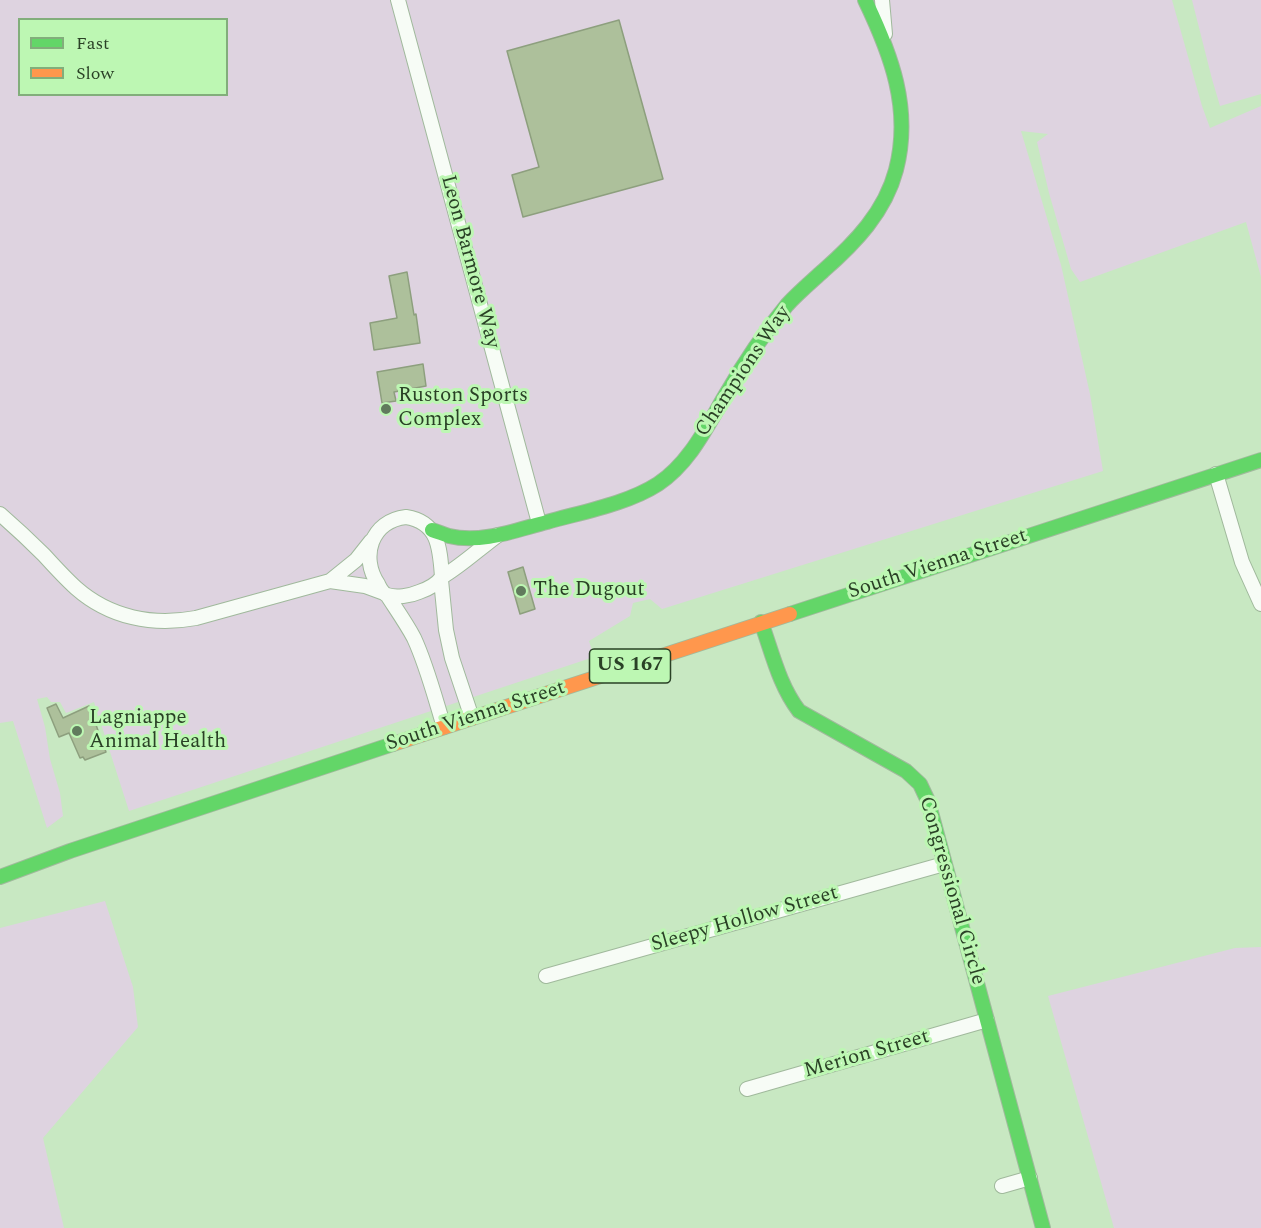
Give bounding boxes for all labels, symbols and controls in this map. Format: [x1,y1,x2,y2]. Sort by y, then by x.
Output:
legend [18,18,228,96]
text: Fast [76,30,109,57]
text: Slow [76,60,114,87]
street label: Leon Barmore Way [434,173,504,351]
street label: Champions Way [691,302,797,442]
place label: Ruston Sports Complex [398,384,528,434]
marker: Ruston Sports Complex [379,402,393,416]
street label: South Vienna Street [845,524,1031,606]
place label: The Dugout [533,578,645,604]
marker: The Dugout [514,584,528,598]
road number: US 167 [590,649,670,683]
street label: South Vienna Street [383,676,569,758]
place label: Lagniappe Animal Health [89,706,226,756]
marker: Lagniappe Animal Health [70,724,84,738]
street label: Congressional Circle [912,794,990,988]
street label: Sleepy Hollow Street [649,881,841,959]
street label: Merion Street [801,1025,933,1085]

